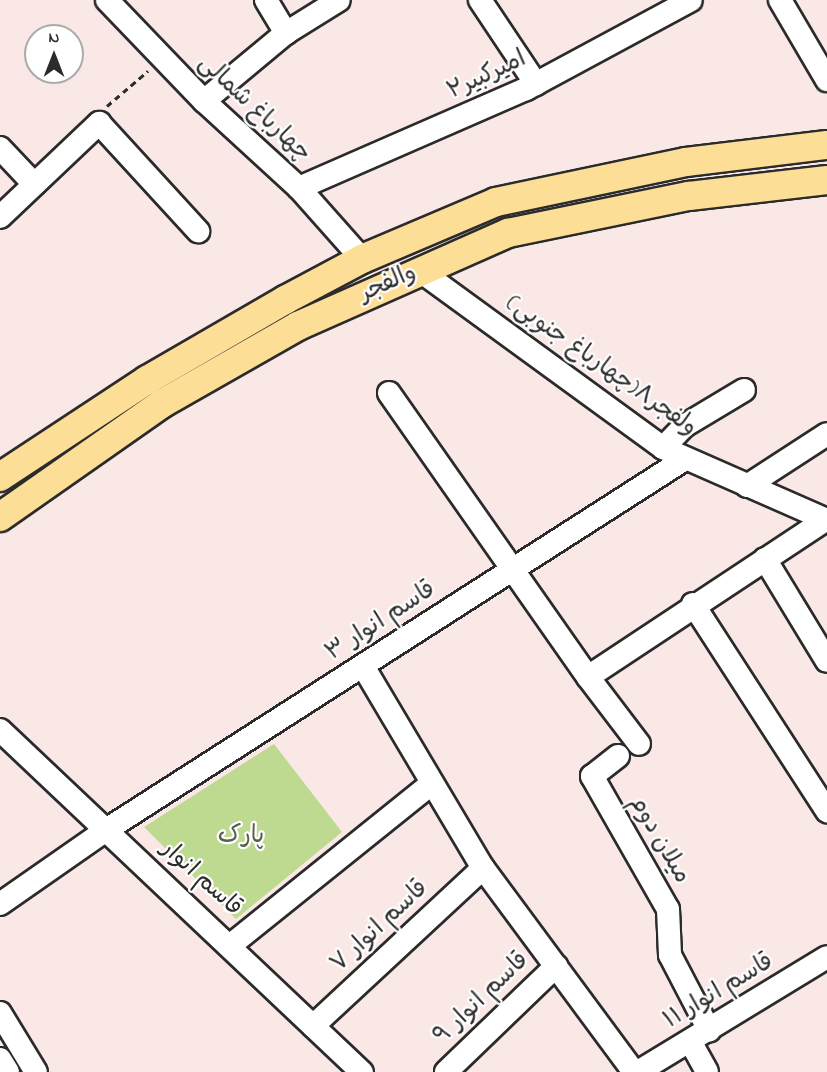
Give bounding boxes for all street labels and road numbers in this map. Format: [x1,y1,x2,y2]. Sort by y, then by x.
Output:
street label: امیرکبیر۲ [443,45,531,107]
street label: چهارباغ شمالی [192,49,316,169]
street label: والفجر [355,259,421,309]
street label: ولفجر۸(چهارباغ جنوبی) [500,289,702,443]
street label: قاسم انوار ۳ [321,576,441,668]
street label: میلان دوم [622,791,696,889]
street label: قاسم انوار [154,835,248,923]
street label: قاسم انوار ۷ [325,875,435,979]
street label: قاسم انوار ۹ [429,947,535,1051]
street label: قاسم انوار ۱۱ [659,948,779,1036]

